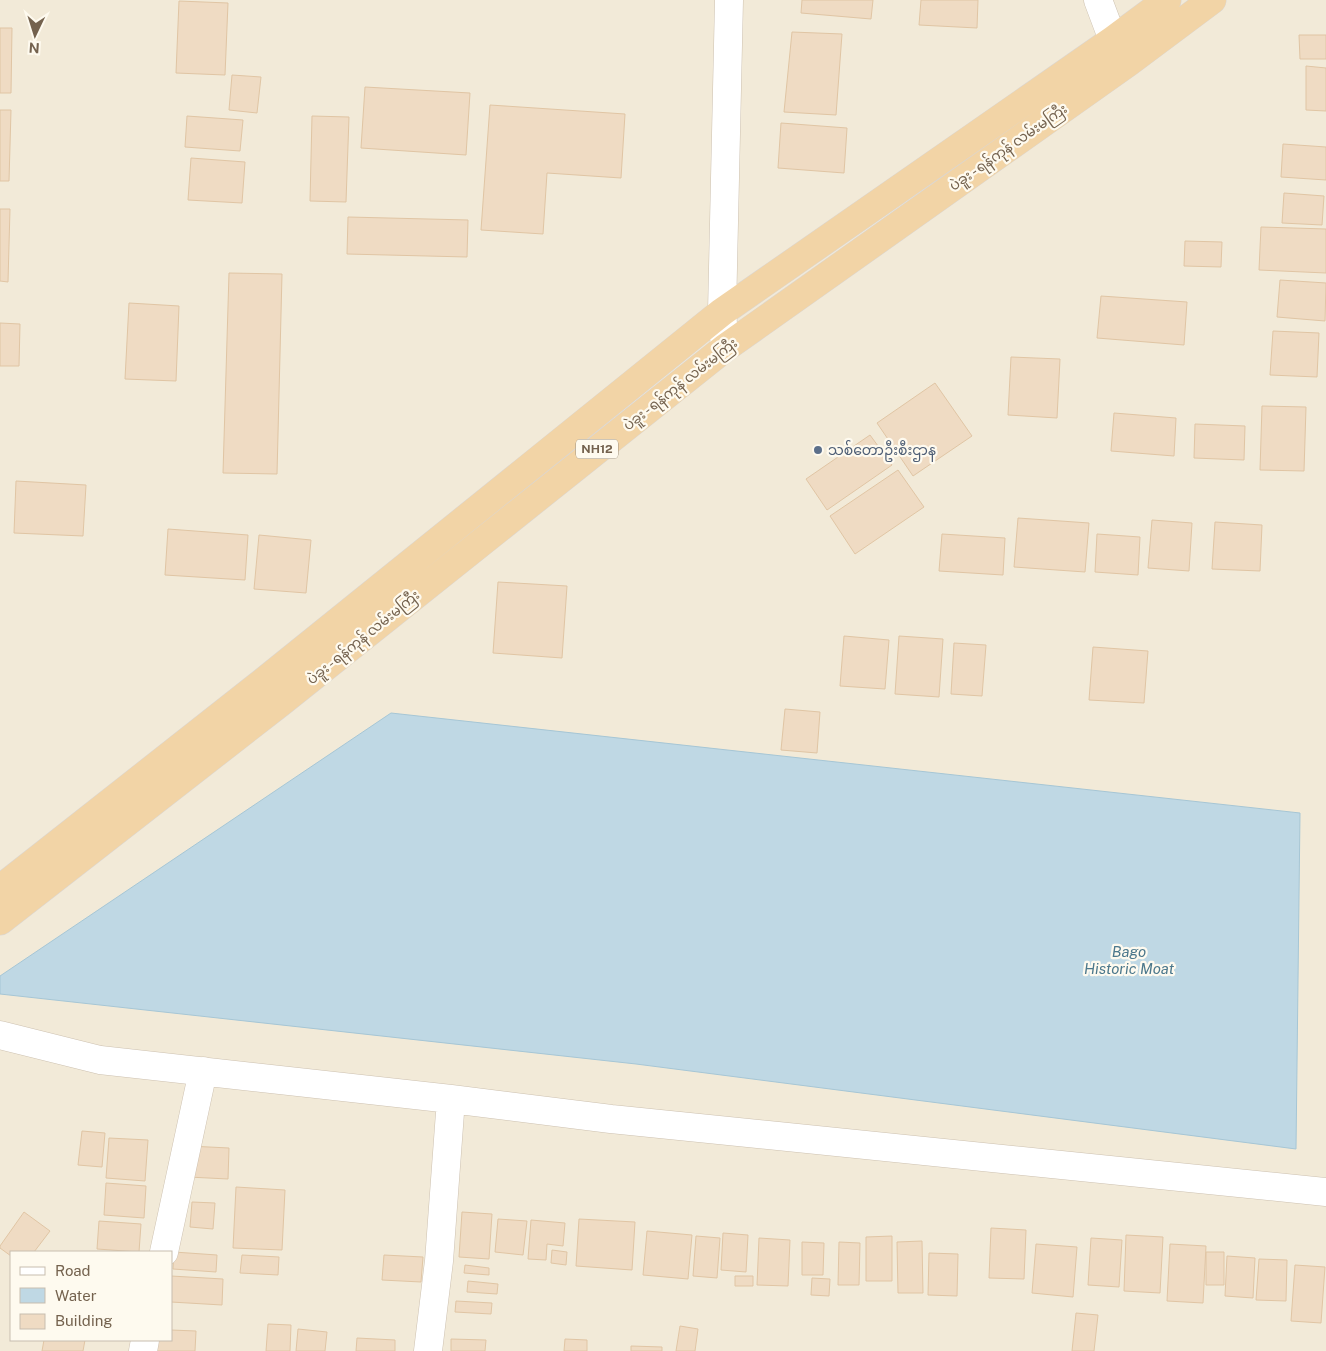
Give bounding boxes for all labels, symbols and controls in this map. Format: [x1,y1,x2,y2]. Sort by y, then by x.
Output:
north arrow [10,10,60,60]
text: N [28,40,40,56]
street label: ပဲခူး - ရန်ကုန် လမ်းမကြီး [945,99,1072,197]
street label: ပဲခူး - ရန်ကုန် လမ်းမကြီး [619,333,743,437]
road number: NH12 [576,439,618,458]
place label: သစ်တောဦးစီးဌာန [828,440,936,462]
marker: သစ်တောဦးစီးဌာန [812,444,824,456]
street label: ပဲခူး - ရန်ကုန် လမ်းမကြီး [302,585,425,690]
water label: Bago Historic Moat [1084,943,1174,977]
legend [10,1251,172,1341]
text: Road [55,1262,91,1279]
text: Water [55,1287,97,1304]
text: Building [55,1312,113,1329]

